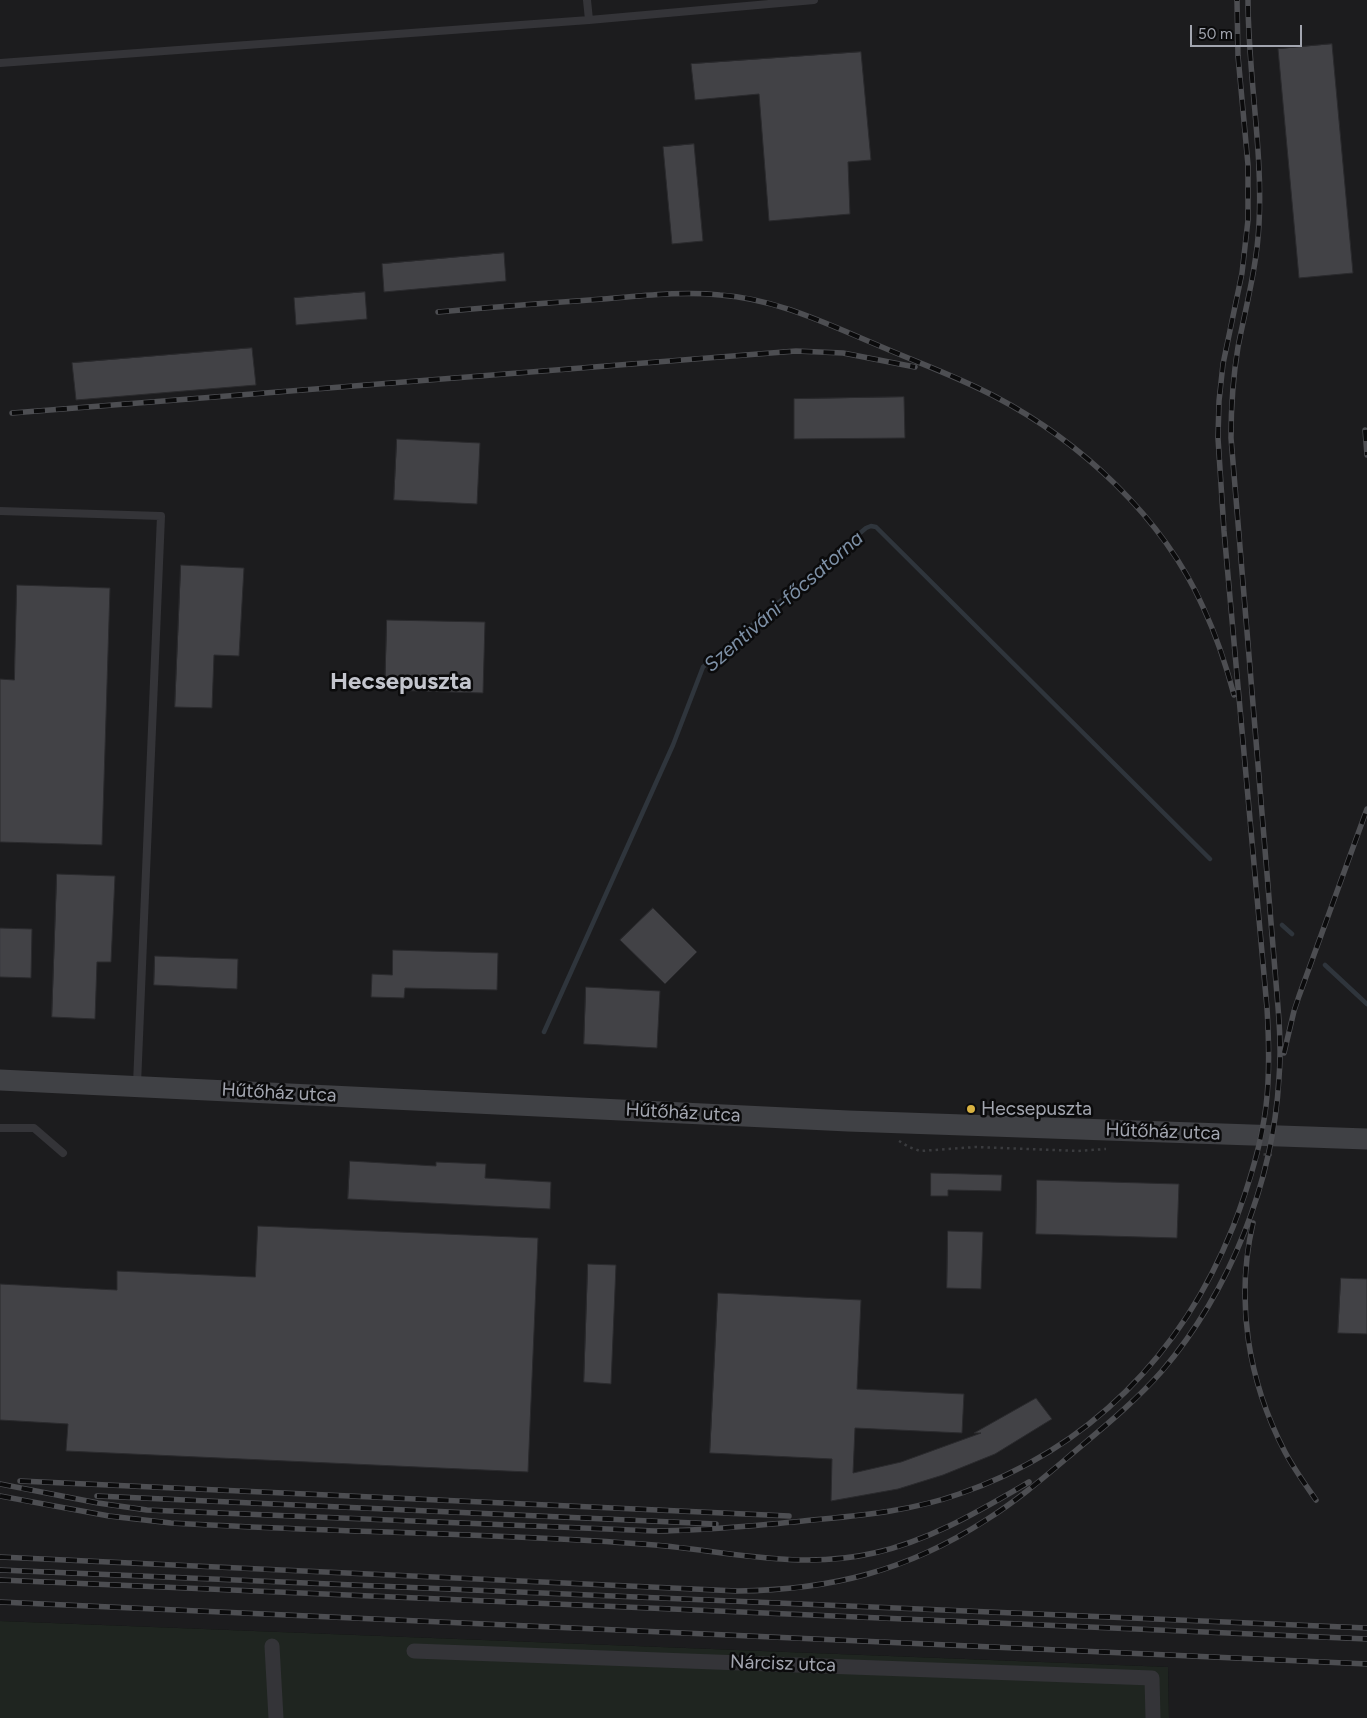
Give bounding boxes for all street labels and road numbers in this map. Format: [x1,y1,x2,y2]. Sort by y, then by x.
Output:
street label: Hűtőház utca [221,1079,337,1107]
street label: Hűtőház utca [625,1099,741,1127]
street label: Hűtőház utca [1105,1119,1221,1145]
street label: Nárcisz utca [730,1651,836,1677]

